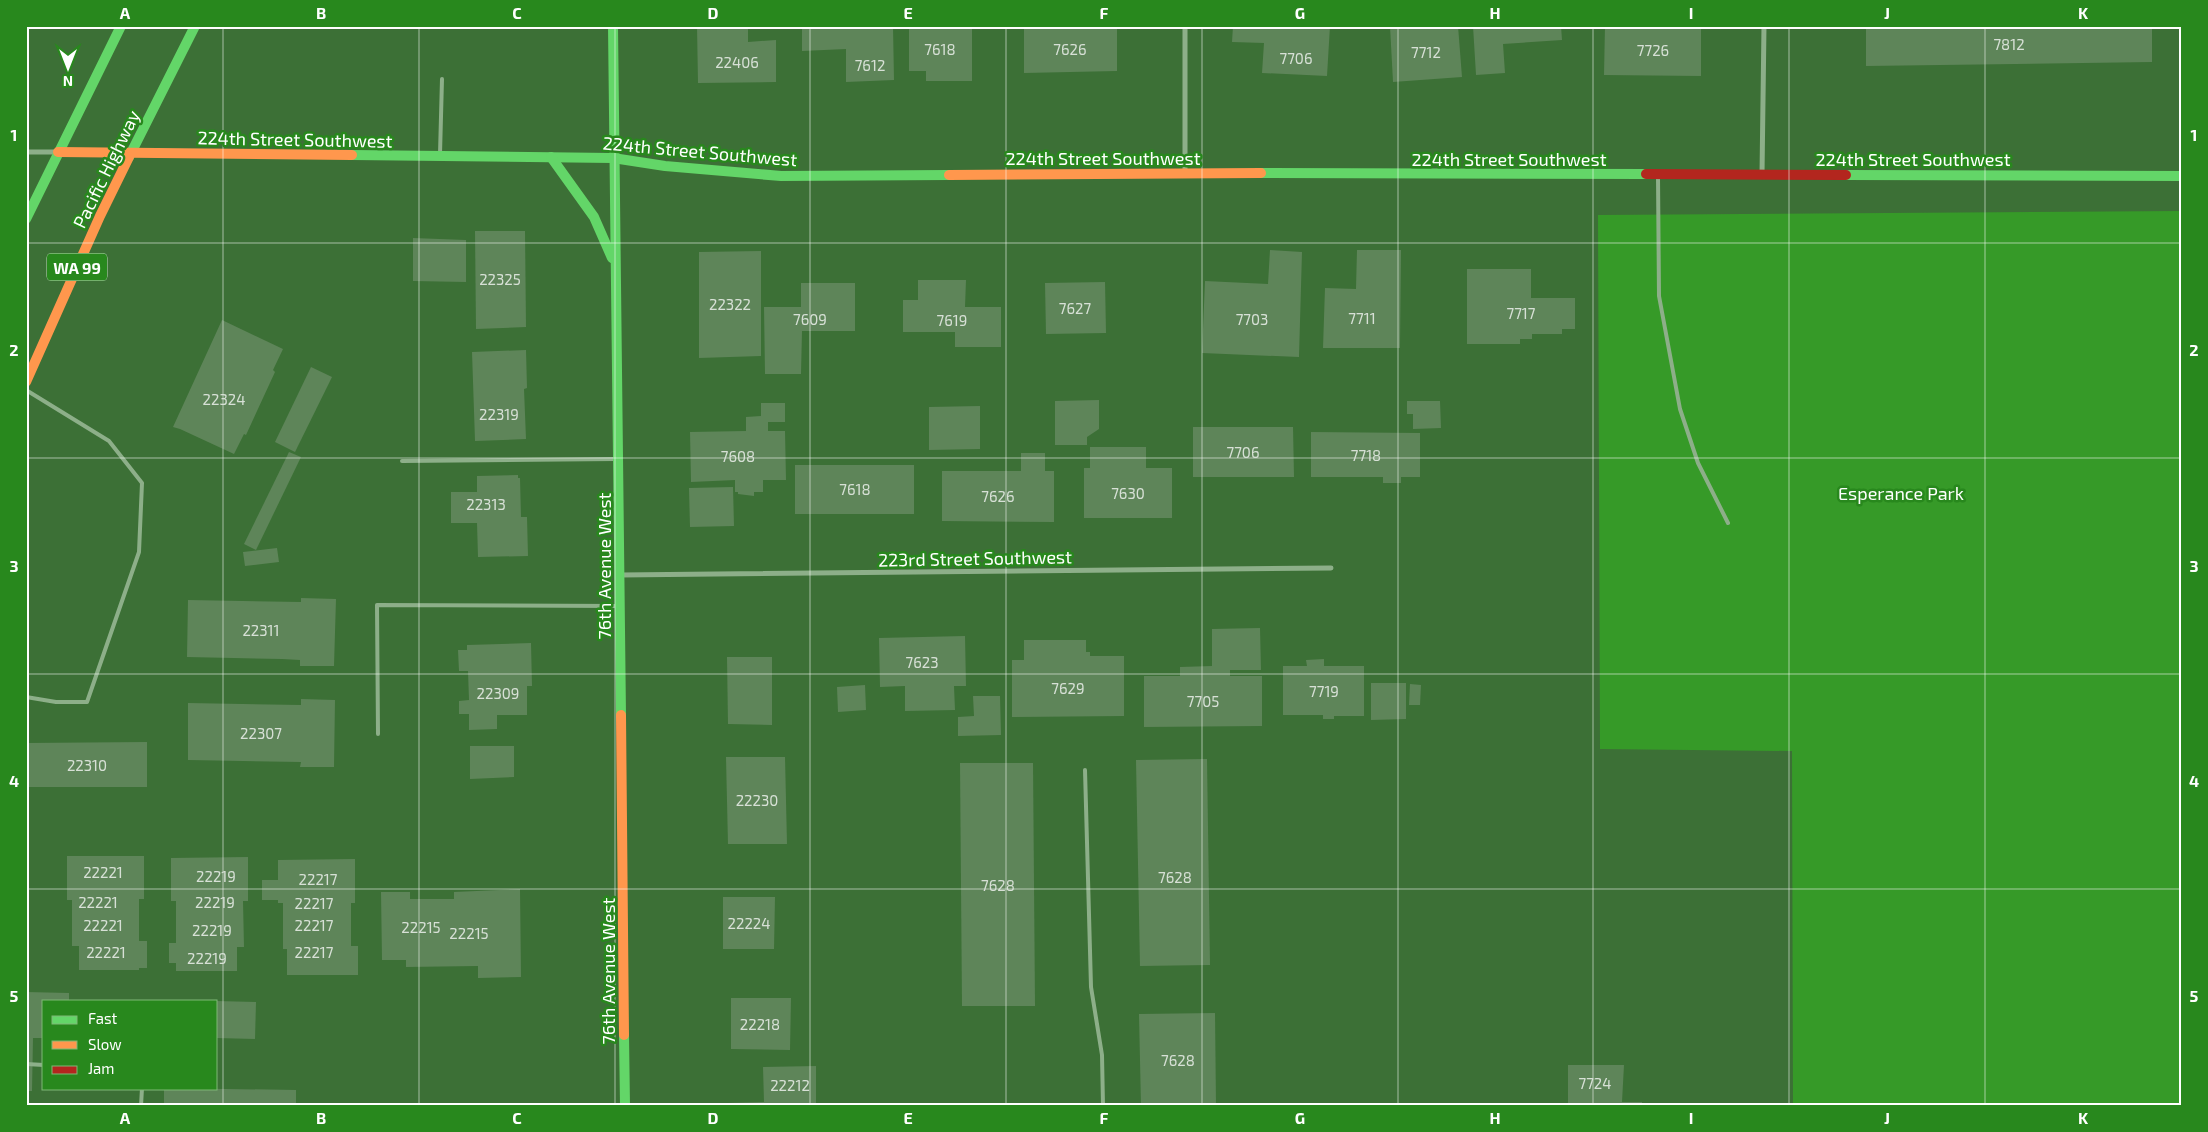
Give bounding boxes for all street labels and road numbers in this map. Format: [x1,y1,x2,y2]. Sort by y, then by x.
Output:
street label: Pacific Highway [68,106,144,232]
street label: 224th Street Southwest [197,126,393,152]
street label: 224th Street Southwest [602,132,798,170]
street label: 224th Street Southwest [1005,147,1201,169]
street label: 224th Street Southwest [1411,148,1607,170]
street label: 224th Street Southwest [1815,148,2011,170]
road number: WA 99 [47,253,107,280]
street label: 76th Avenue West [593,492,615,639]
street label: 223rd Street Southwest [878,545,1072,571]
street label: 76th Avenue West [597,897,619,1044]

